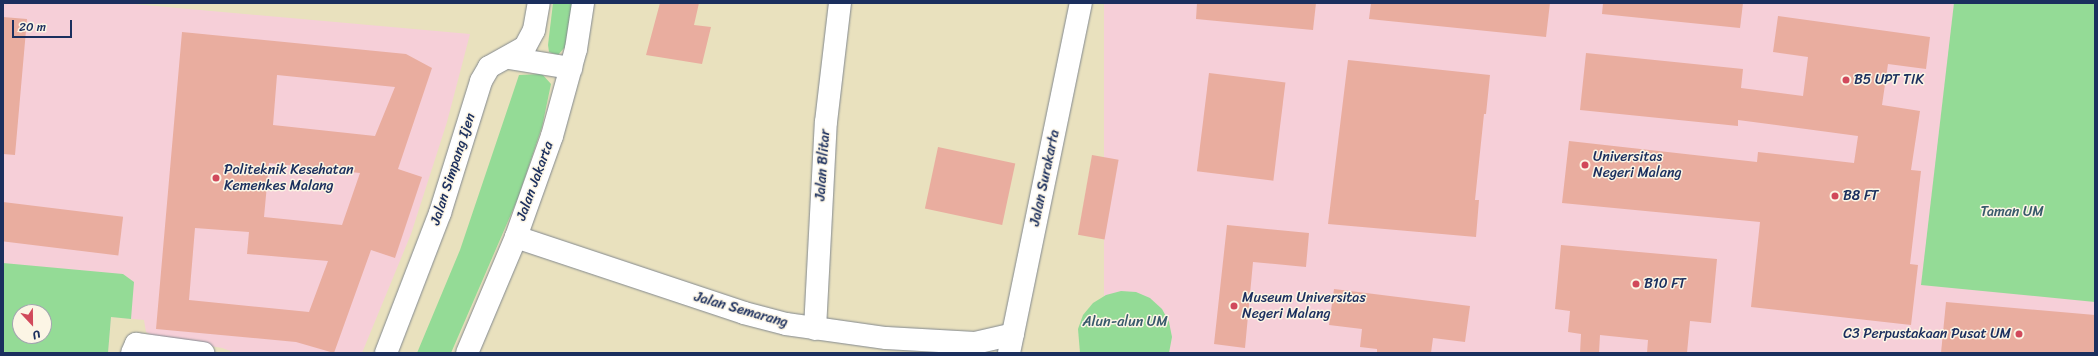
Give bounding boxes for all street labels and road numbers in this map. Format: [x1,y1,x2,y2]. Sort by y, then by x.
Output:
street label: Jalan Simpang Ijen [427,111,479,227]
street label: Jalan Surakarta [1027,128,1063,228]
street label: Jalan Blitar [812,129,834,201]
street label: Jalan Jakarta [513,139,557,223]
street label: Jalan Semarang [692,289,790,331]

